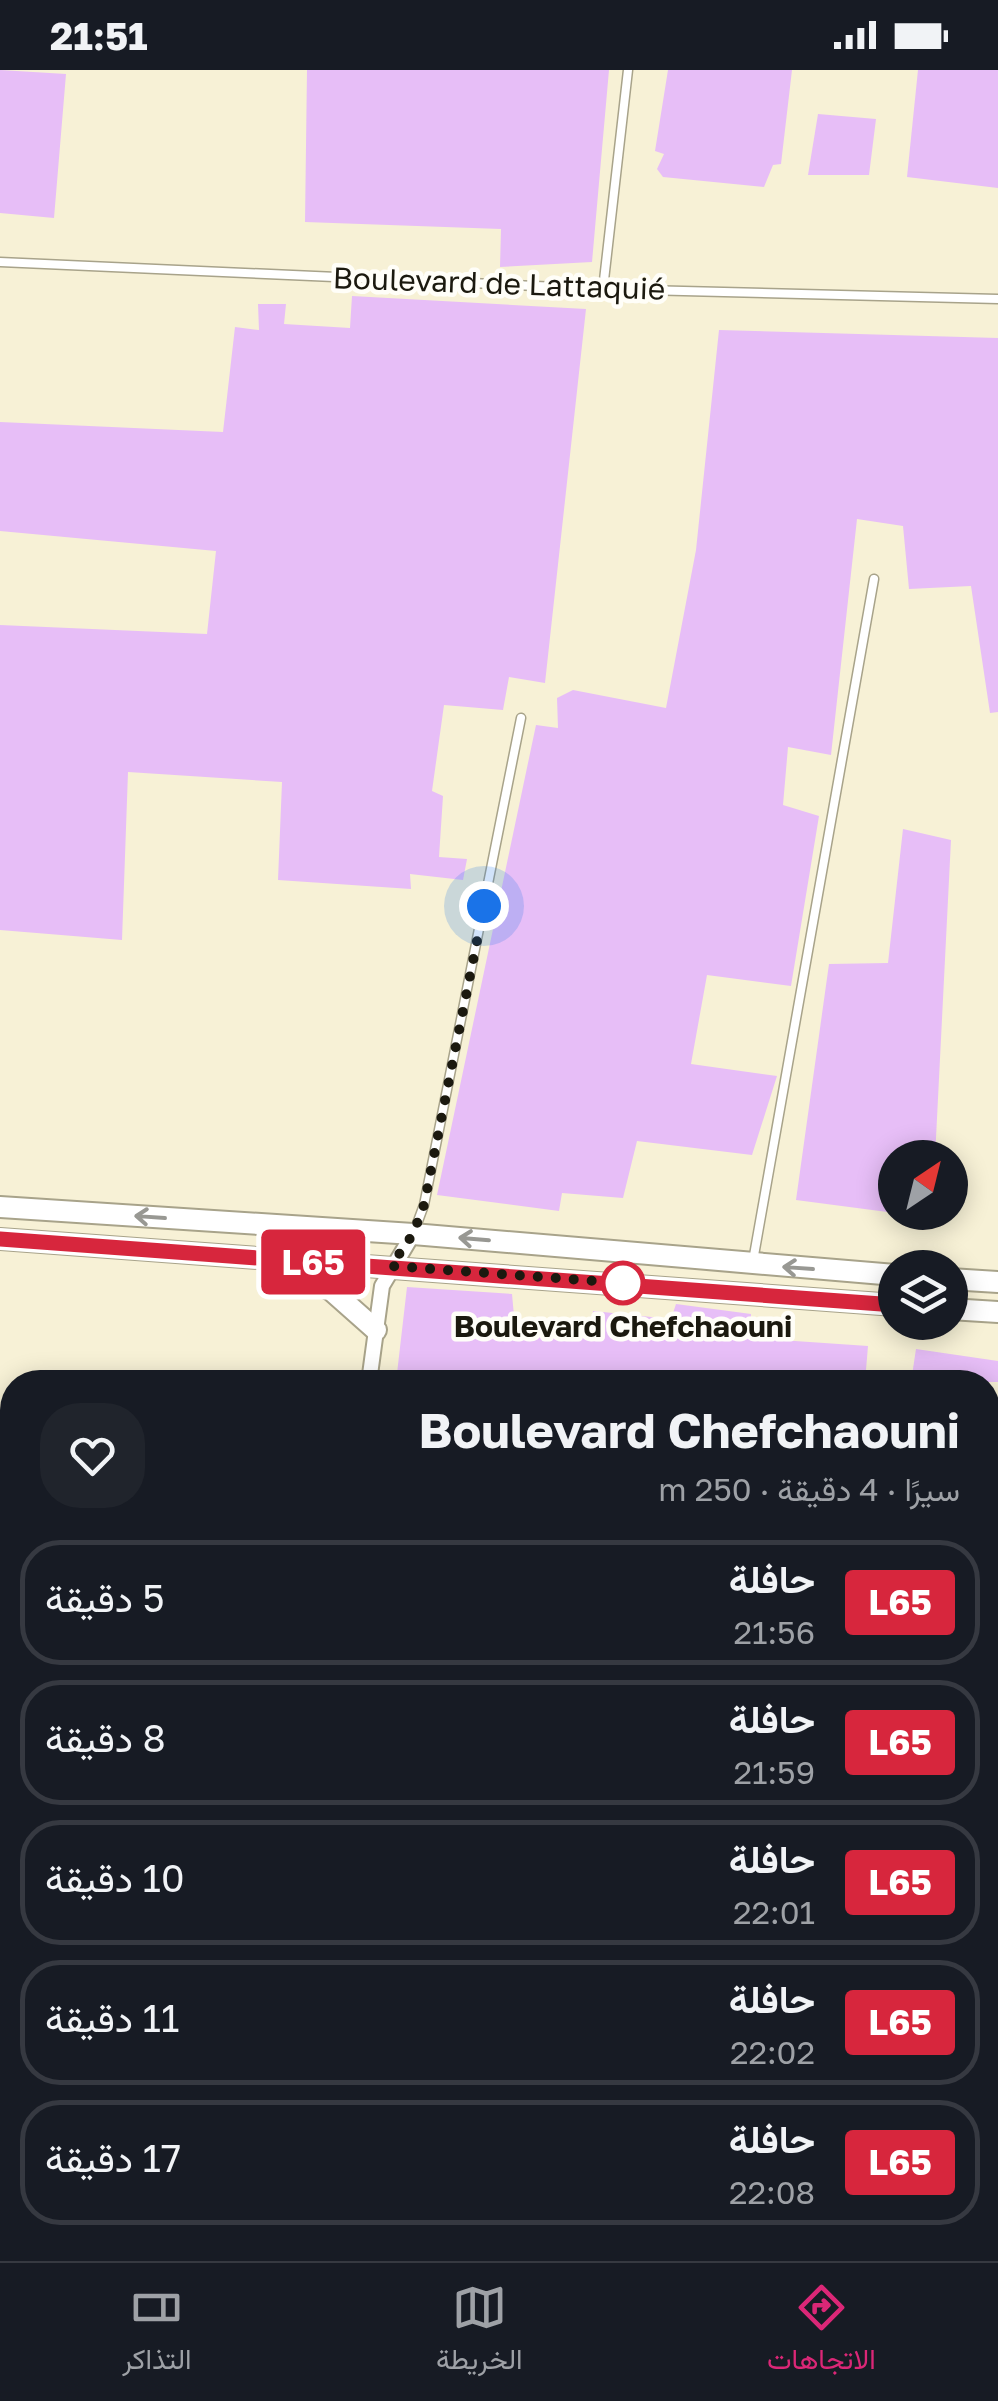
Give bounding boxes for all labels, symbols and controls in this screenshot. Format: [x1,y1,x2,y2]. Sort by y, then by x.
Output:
text: 21:51 [50,13,148,58]
street label: Boulevard de Lattaquié [332,259,666,307]
your location [459,881,509,931]
north arrow [878,1140,968,1230]
map controls [878,1140,968,1340]
one-way arrow [134,1208,166,1227]
line badge: L65 [256,1230,370,1294]
one-way arrow [458,1230,491,1249]
text: L65 [281,1241,345,1283]
button: layers [878,1250,968,1340]
one-way arrow [782,1259,814,1278]
marker: Boulevard Chefchaouni [602,1262,644,1304]
place label: Boulevard Chefchaouni [454,1308,792,1344]
text: Boulevard Chefchaouni [419,1401,960,1459]
button: heart [40,1403,145,1508]
text: سيرًا · 4 دقيقة · 250 m [658,1470,960,1508]
text: حافلة [729,1556,815,1601]
text: 5 دقيقة [45,1575,165,1620]
text: L65 [868,1581,932,1623]
text: 21:56 [733,1613,815,1651]
text: حافلة [729,1696,815,1741]
text: 8 دقيقة [45,1715,166,1760]
text: L65 [868,1721,932,1763]
text: 21:59 [733,1753,815,1791]
text: حافلة [729,1836,815,1881]
text: 10 دقيقة [45,1855,184,1900]
text: L65 [868,1861,932,1903]
text: 22:01 [733,1893,815,1931]
text: حافلة [729,1976,815,2021]
text: 11 دقيقة [45,1995,179,2040]
text: L65 [868,2001,932,2043]
text: 22:02 [730,2033,815,2071]
text: حافلة [729,2116,815,2161]
text: 17 دقيقة [45,2135,181,2180]
text: L65 [868,2141,932,2183]
text: 22:08 [729,2173,815,2211]
tab: التذاكر [122,2280,192,2384]
tab: الخريطة [436,2280,523,2384]
tab: الاتجاهات [767,2280,876,2384]

